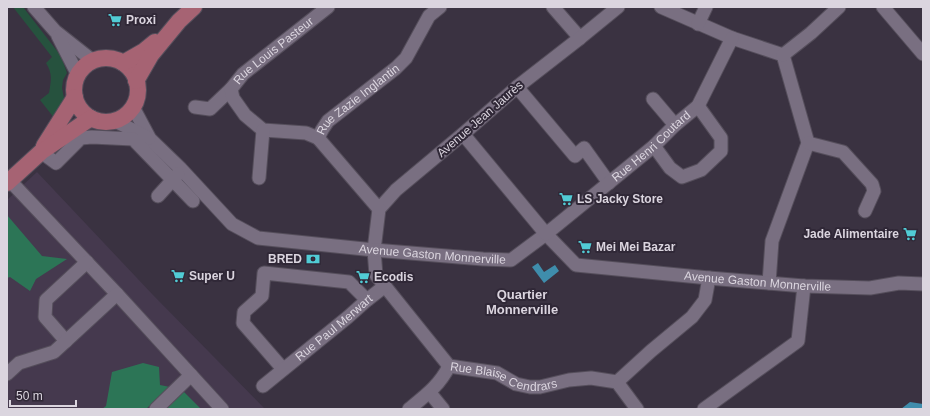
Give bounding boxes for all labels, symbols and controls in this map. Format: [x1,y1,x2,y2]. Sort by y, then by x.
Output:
supermarket icon: Proxi [107,12,123,28]
place label: Proxi [126,13,156,27]
street label: Rue Louis Pasteur [231,14,316,87]
street label: Rue Zazie Inglantin [314,61,402,137]
street label: Avenue Jean Jaurès [434,78,526,160]
street label: Rue Henri Coutard [609,108,693,185]
supermarket icon: LS Jacky Store [558,191,574,207]
place label: LS Jacky Store [577,192,663,206]
supermarket icon: Jade Alimentaire [902,226,918,242]
place label: Jade Alimentaire [803,227,899,241]
supermarket icon: Mei Mei Bazar [577,239,593,255]
place label: Mei Mei Bazar [596,240,676,254]
street label: Avenue Gaston Monnerville [358,241,506,267]
bank icon: BRED [305,251,321,267]
place label: BRED [268,252,302,266]
supermarket icon: Super U [170,268,186,284]
place label: Super U [189,269,235,283]
supermarket icon: Ecodis [355,269,371,285]
street label: Avenue Gaston Monnerville [683,269,832,294]
place label: Ecodis [374,270,414,284]
district label: Quartier Monnerville [486,287,558,317]
street label: Rue Paul Merwart [293,291,376,364]
street label: Rue Blaise Cendrars [449,359,559,394]
scale bar [10,382,76,408]
text: 50 m [16,389,43,403]

